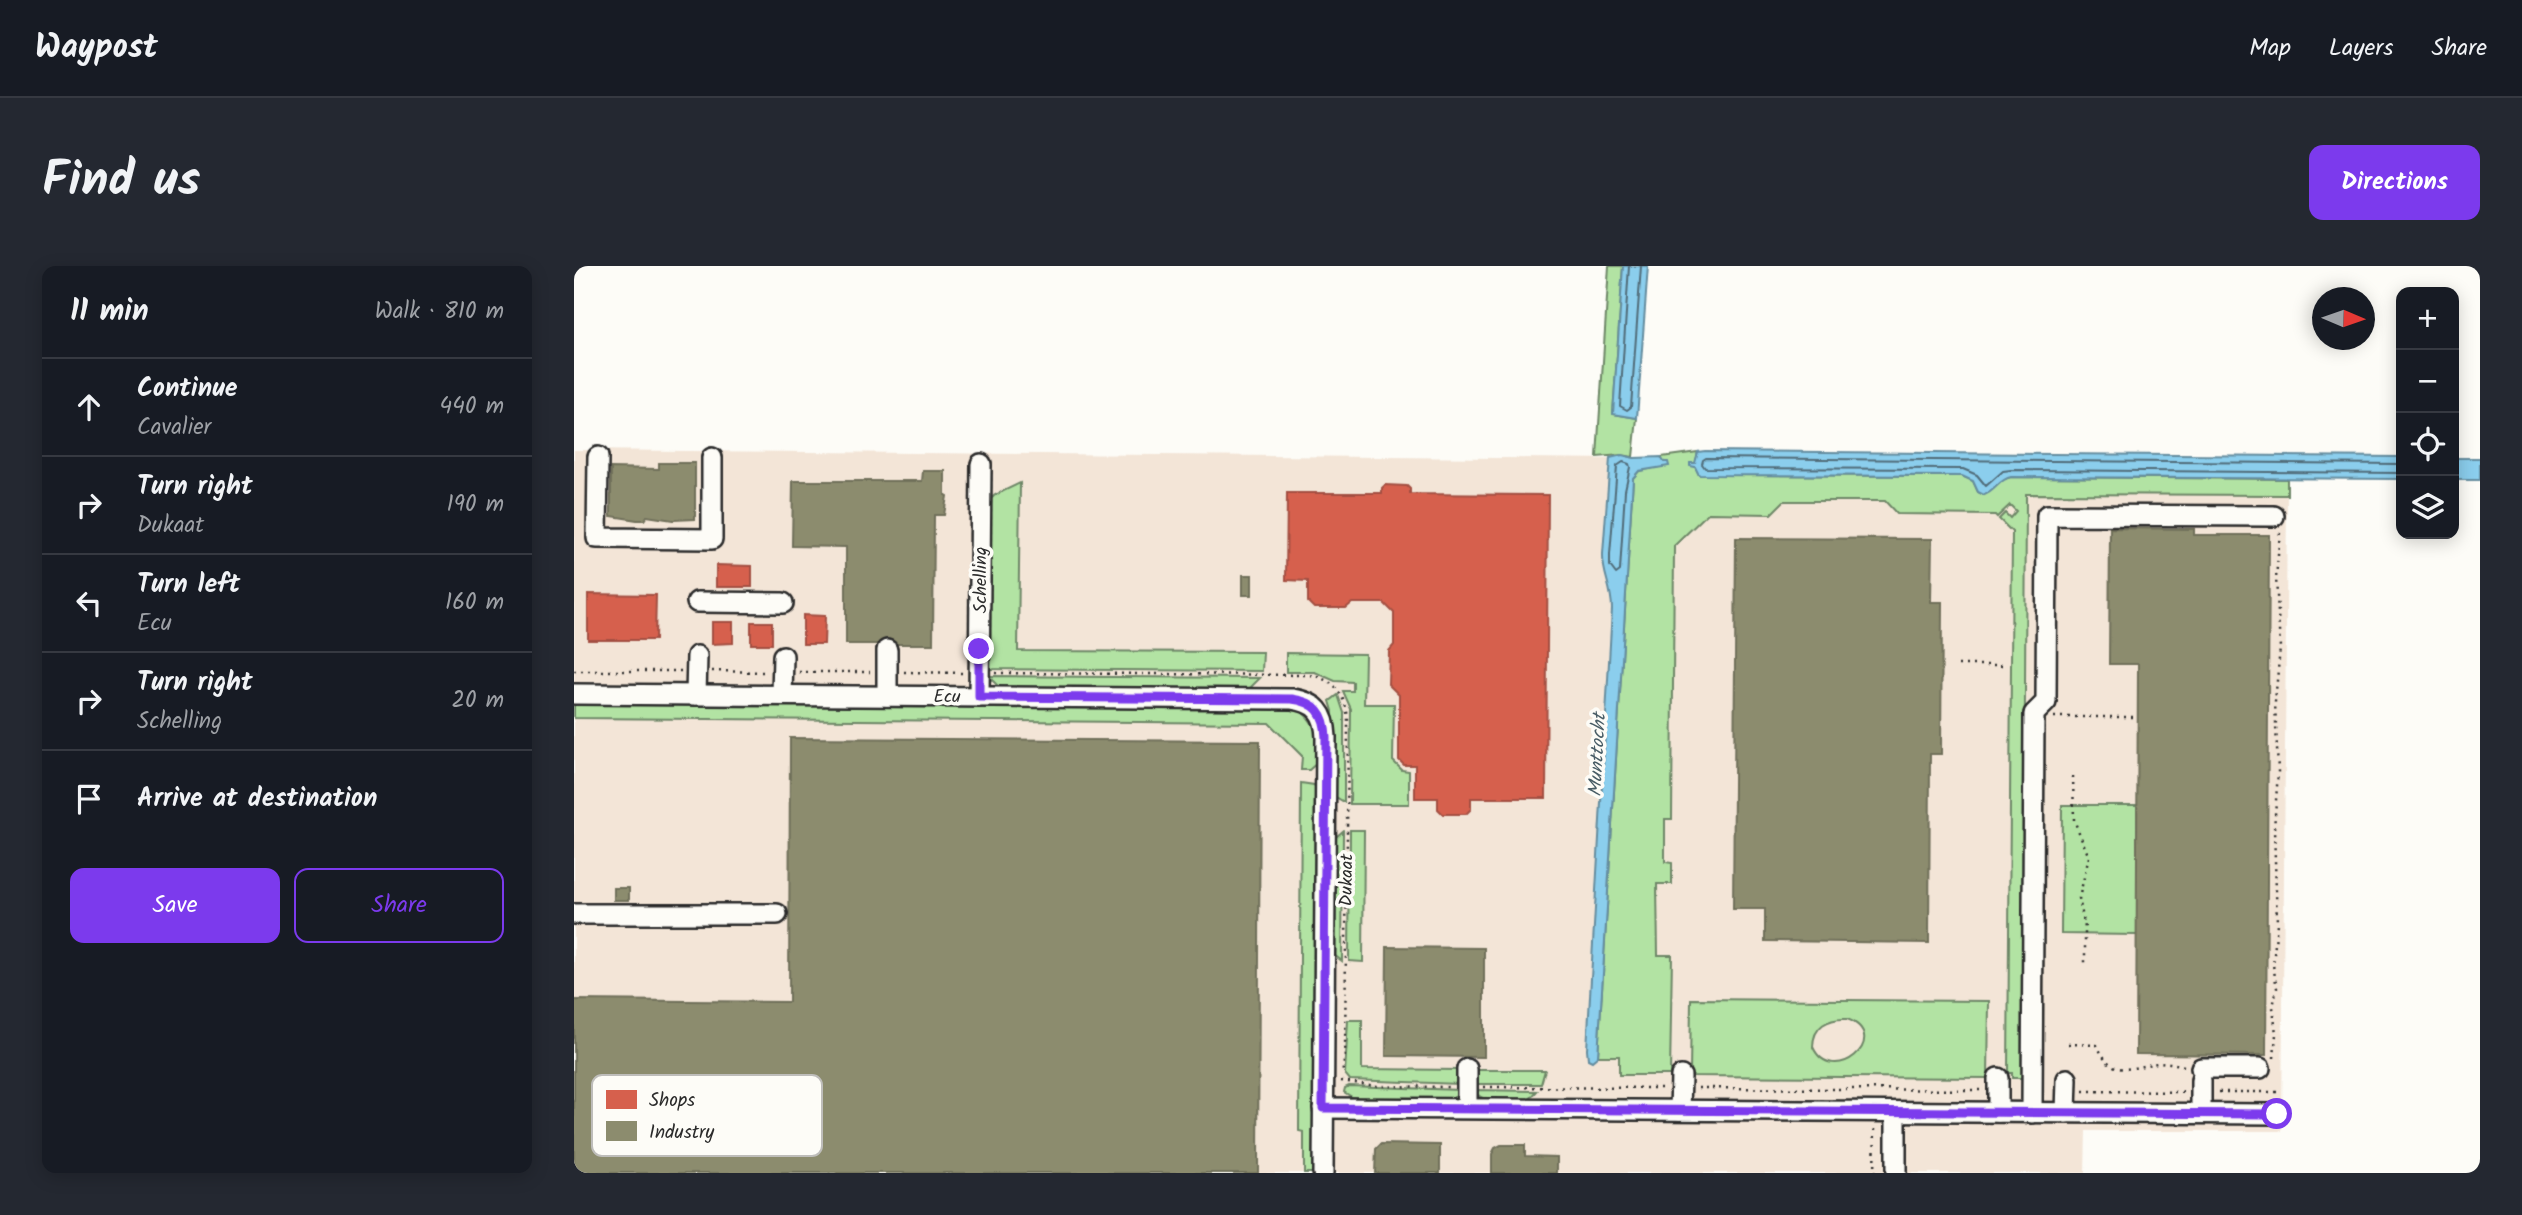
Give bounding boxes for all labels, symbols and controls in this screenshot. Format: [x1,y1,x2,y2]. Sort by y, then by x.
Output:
text: Waypost [35,22,158,75]
text: Map [2249,29,2291,68]
text: Layers [2329,29,2393,68]
text: Share [2431,29,2487,68]
text: Find us [42,143,200,221]
button: Directions [2309,145,2480,220]
north arrow [2312,287,2375,350]
map controls [2396,287,2459,539]
button: + [2396,287,2459,350]
text: 11 min [70,288,149,336]
text: Walk · 810 m [375,294,504,330]
button: − [2396,350,2459,413]
text: Continue [137,368,238,410]
icon: ahead [70,388,108,426]
text: 440 m [440,389,504,425]
text: Cavalier [137,410,211,446]
button: locate [2396,413,2459,476]
text: Turn right [137,466,253,508]
button: layers [2396,476,2459,539]
icon: right [70,486,108,524]
text: 190 m [447,487,504,523]
text: Dukaat [137,508,204,544]
street label: Schelling [967,547,996,613]
text: Turn left [137,564,240,606]
icon: left [70,584,108,622]
text: 160 m [445,585,504,621]
text: Ecu [137,606,172,642]
route end [963,633,994,664]
text: Turn right [137,662,253,704]
icon: right [70,682,108,720]
text: 20 m [452,683,504,719]
street label: Ecu [933,683,961,712]
text: Schelling [137,704,222,740]
water label: Munttocht [1581,710,1615,798]
text: Arrive at destination [137,778,377,820]
icon: arrive [70,780,108,818]
street label: Dukaat [1333,852,1362,907]
button: Save [70,868,280,943]
button: Share [294,868,504,943]
legend [592,1075,822,1156]
text: Shops [649,1086,695,1116]
route start [2261,1098,2292,1129]
text: Industry [649,1118,715,1148]

